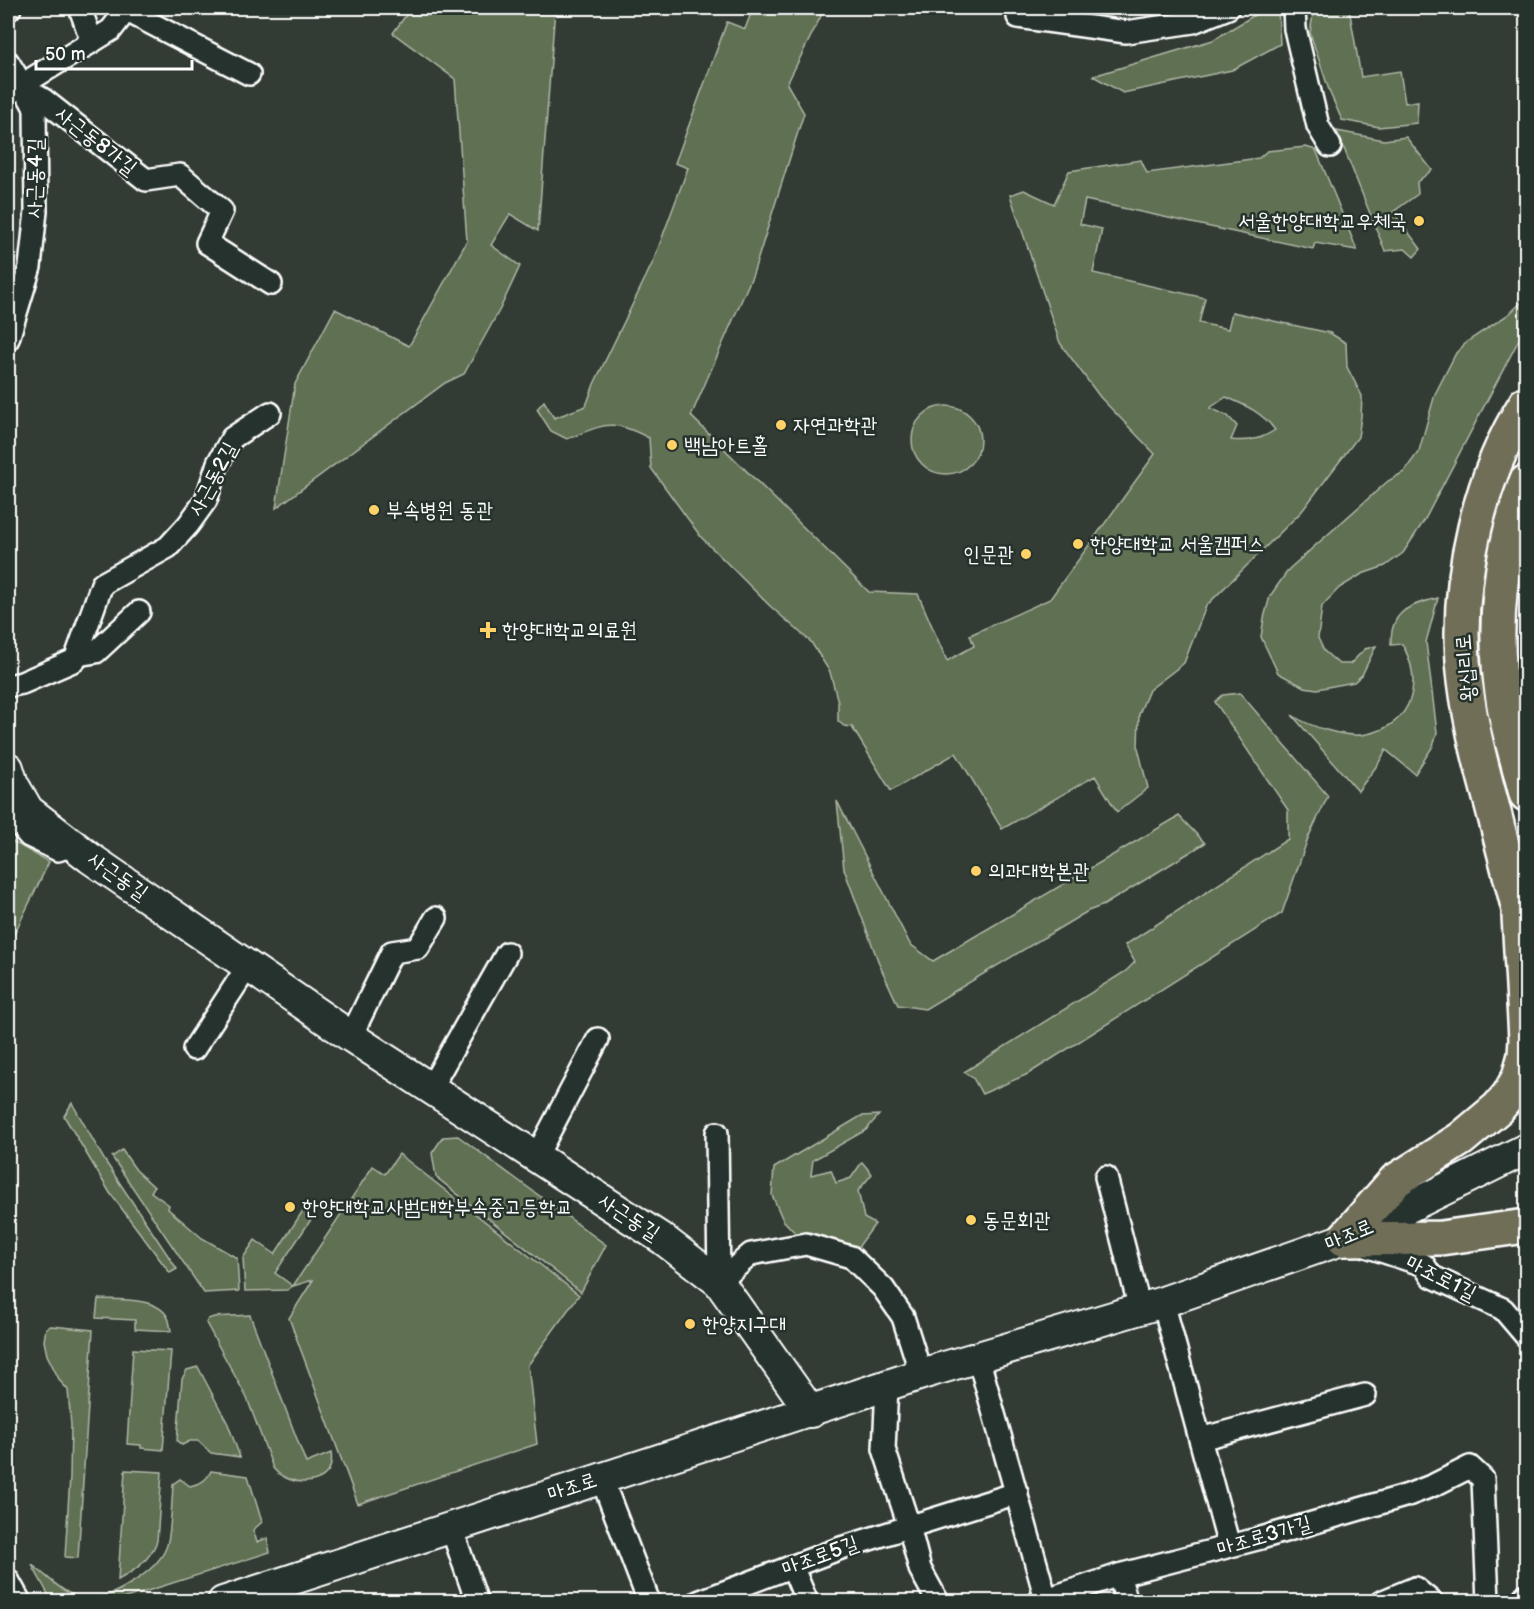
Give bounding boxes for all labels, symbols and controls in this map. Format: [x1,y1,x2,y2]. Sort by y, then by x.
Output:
scale bar [36,33,192,71]
text: 50 m [45,44,86,65]
street label: 사근동8가길 [50,101,142,181]
street label: 사근동4길 [22,137,48,218]
place label: 서울한양대학교우체국 [1238,209,1407,234]
marker: 서울한양대학교우체국 [1412,214,1426,228]
place label: 자연과학관 [793,413,878,438]
marker: 자연과학관 [774,418,788,432]
place label: 백남아트홀 [684,433,769,458]
street label: 사근동2길 [183,438,243,520]
marker: 백남아트홀 [665,438,679,452]
place label: 부속병원 동관 [386,498,493,523]
marker: 부속병원 동관 [367,503,381,517]
place label: 한양대학교 서울캠퍼스 [1090,532,1265,557]
marker: 한양대학교 서울캠퍼스 [1071,537,1085,551]
place label: 인문관 [963,542,1014,567]
marker: 인문관 [1019,547,1033,561]
place label: 한양대학교의료원 [502,618,637,643]
marker: 한양대학교의료원 [479,621,497,639]
street label: 왕십리로 [1451,633,1481,703]
street label: 사근동길 [83,846,153,906]
place label: 의과대학본관 [988,859,1089,884]
marker: 의과대학본관 [969,864,983,878]
street label: 사근동길 [594,1188,664,1246]
place label: 한양대학교사범대학부속중고등학교 [302,1195,572,1220]
marker: 한양대학교사범대학부속중고등학교 [283,1200,297,1214]
place label: 동문회관 [983,1208,1051,1233]
marker: 동문회관 [964,1213,978,1227]
street label: 마조로 [1321,1214,1377,1256]
street label: 마조로1길 [1402,1250,1480,1306]
place label: 한양지구대 [702,1312,787,1337]
marker: 한양지구대 [683,1317,697,1331]
street label: 마조로 [544,1467,600,1507]
street label: 마조로3가길 [1214,1511,1314,1561]
street label: 마조로5길 [778,1531,862,1581]

